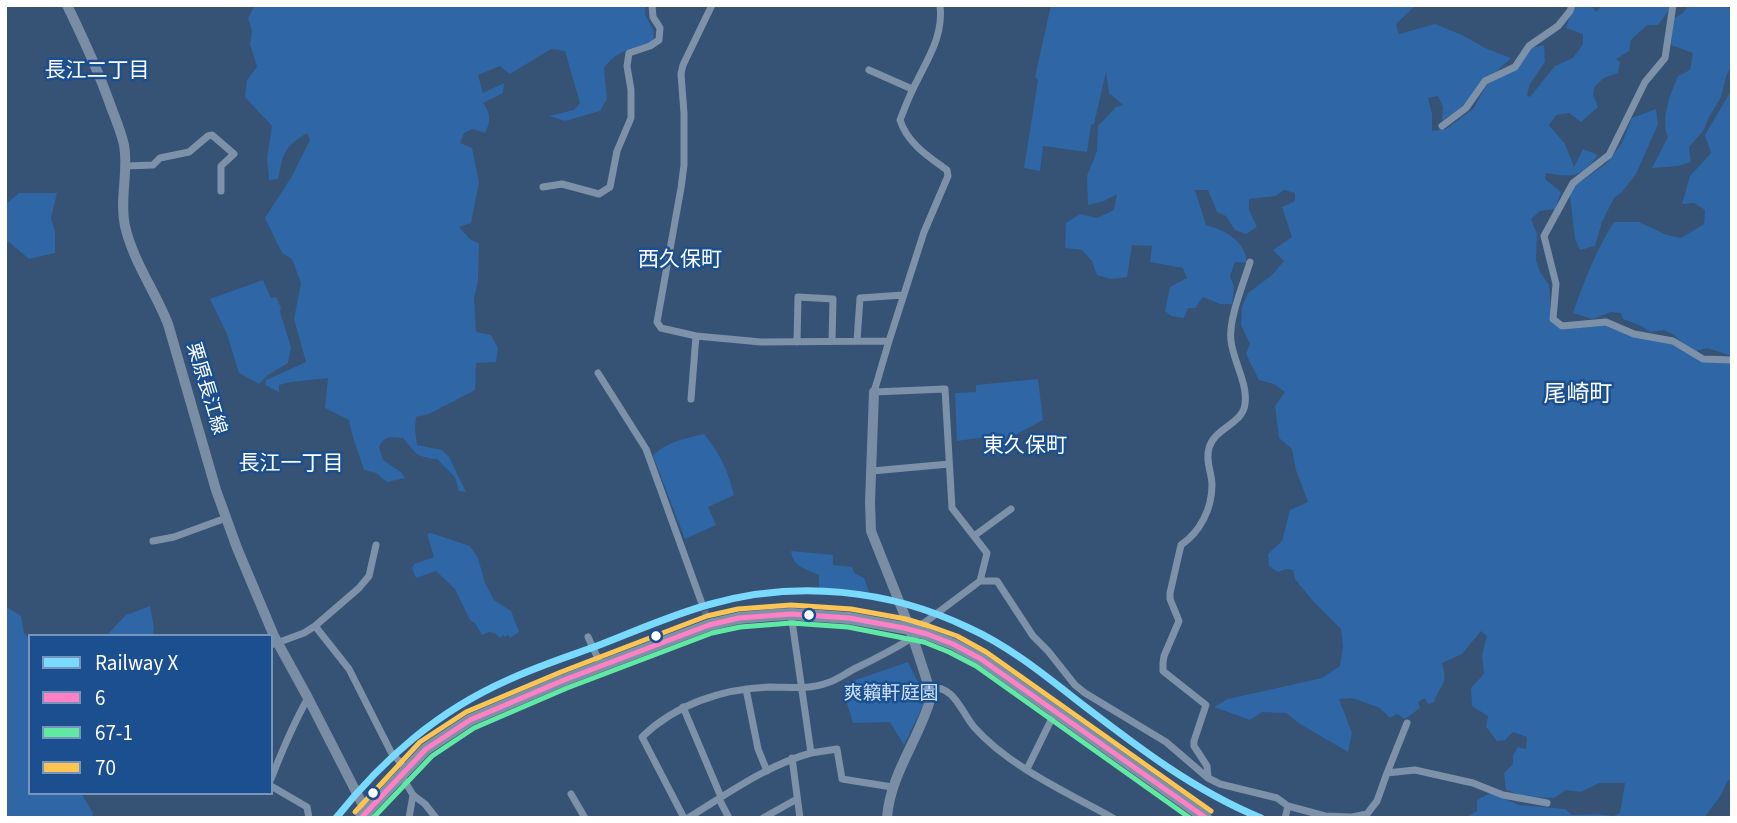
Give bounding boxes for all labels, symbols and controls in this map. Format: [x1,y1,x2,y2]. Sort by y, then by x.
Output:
district label: 長江二丁目 [45,59,149,85]
district label: 西久保町 [638,248,722,274]
street label: 栗原長江線 [180,340,230,438]
district label: 尾崎町 [1544,382,1612,410]
district label: 東久保町 [983,434,1067,460]
district label: 長江一丁目 [239,452,343,478]
unlabelled marker [802,608,816,622]
unlabelled marker [649,629,663,643]
legend [28,634,273,795]
text: Railway X [95,648,178,678]
text: 6 [95,683,105,713]
park label: 爽籟軒庭園 [844,684,938,706]
text: 67-1 [95,718,133,748]
text: 70 [95,753,116,783]
unlabelled marker [366,786,380,800]

